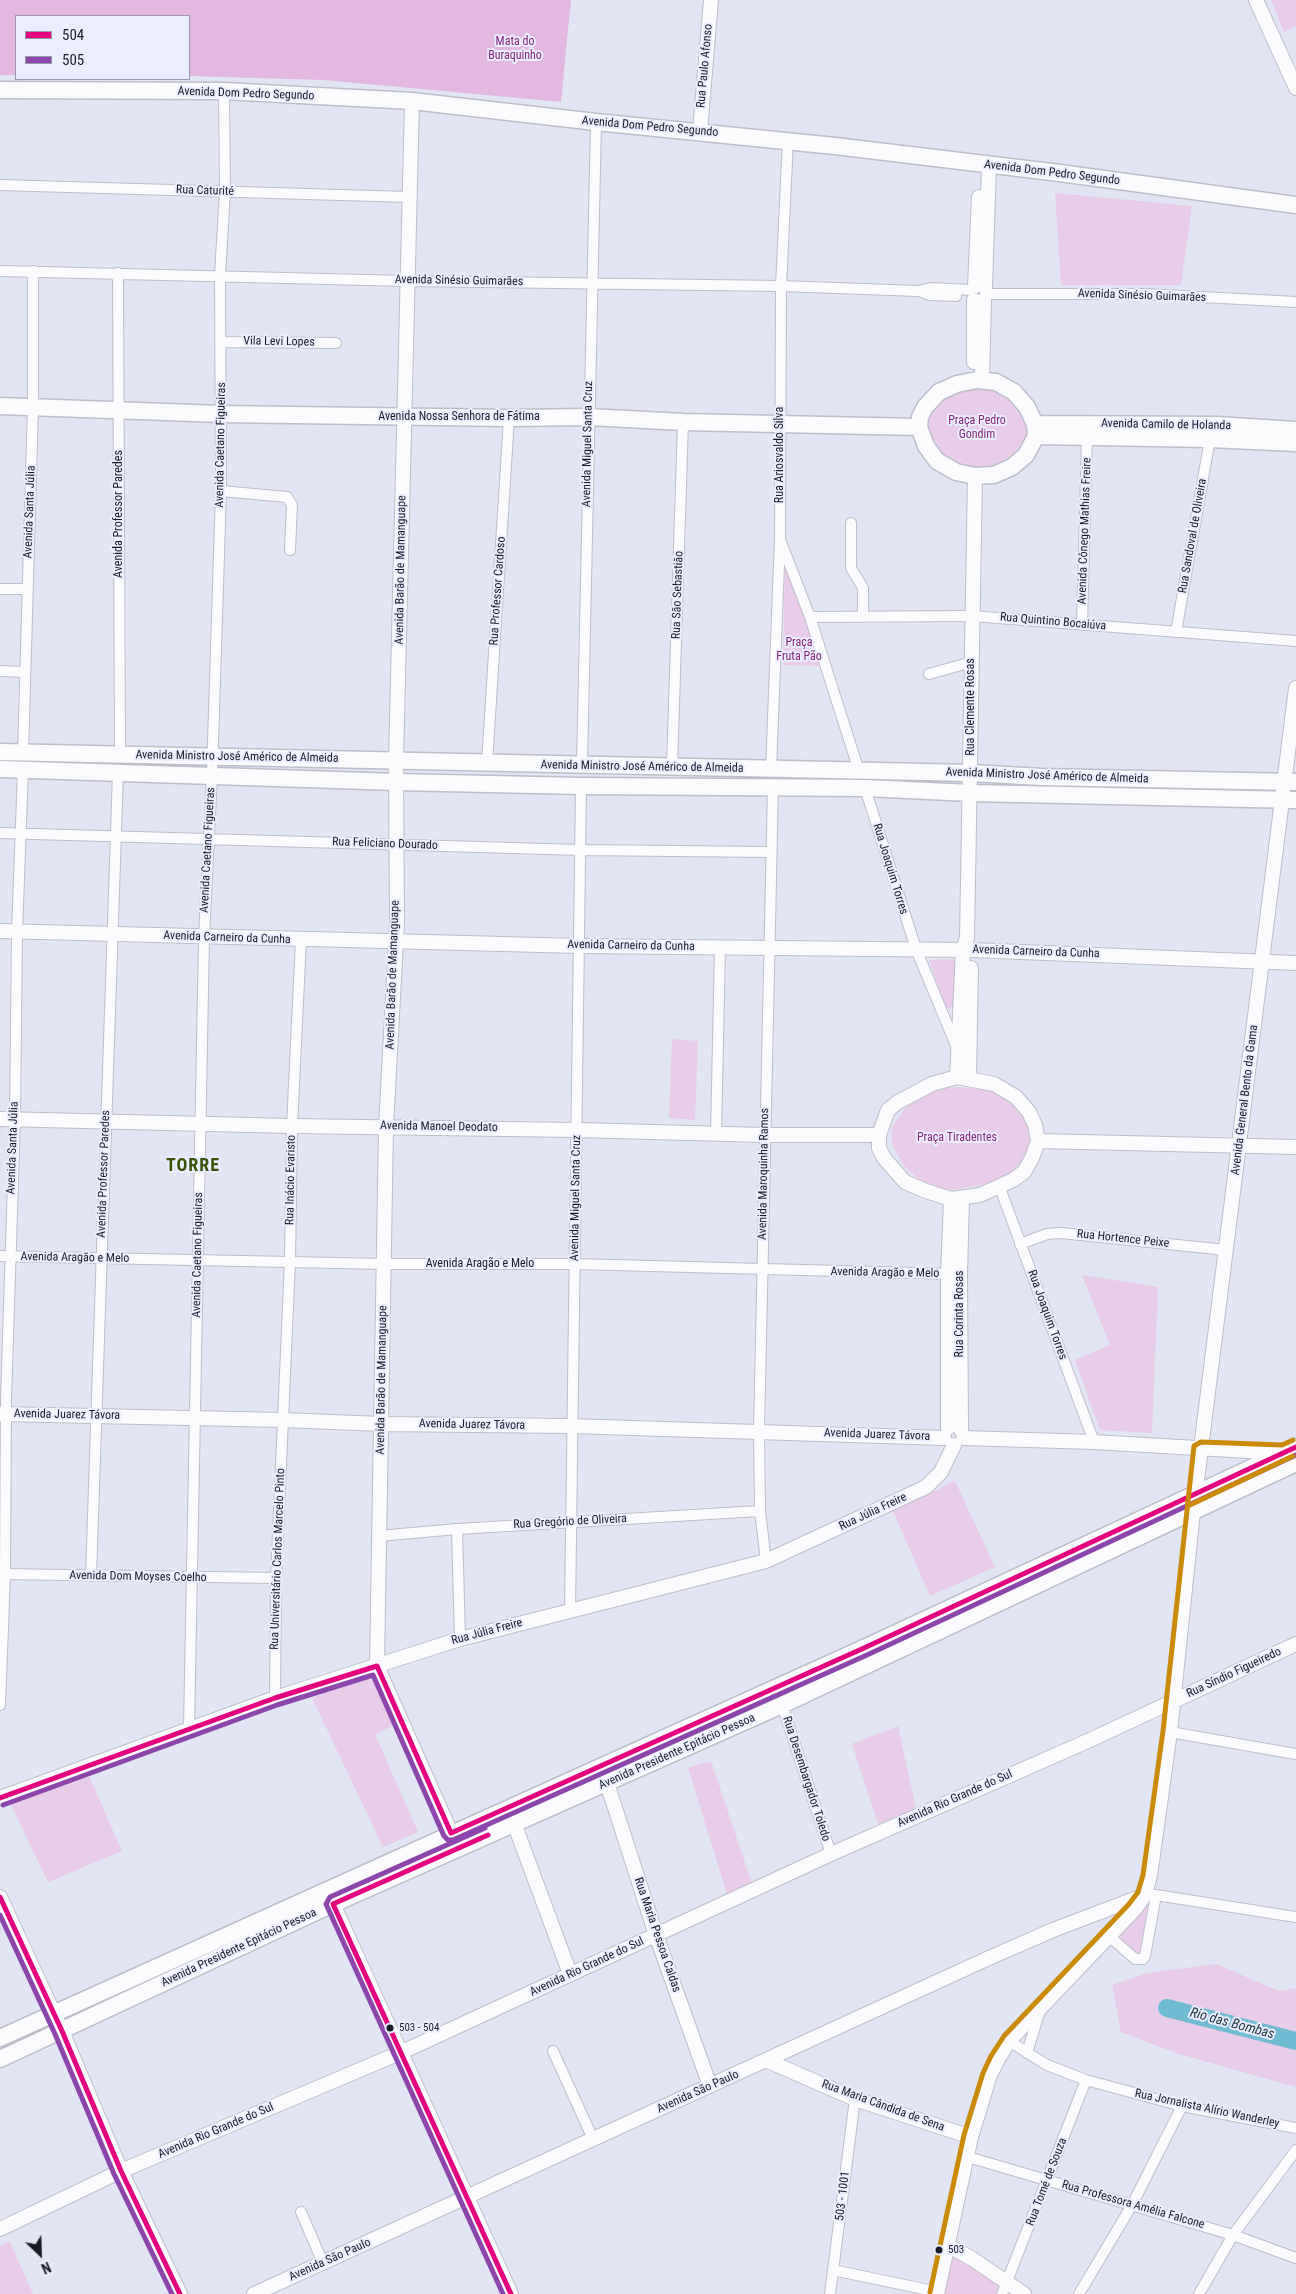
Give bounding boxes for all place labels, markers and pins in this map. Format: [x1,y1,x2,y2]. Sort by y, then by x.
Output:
place label: 503 - 504 [399,2021,439,2035]
marker: 503 - 504 [385,2023,395,2033]
place label: 503 [948,2243,964,2257]
marker: 503 [934,2245,944,2255]

